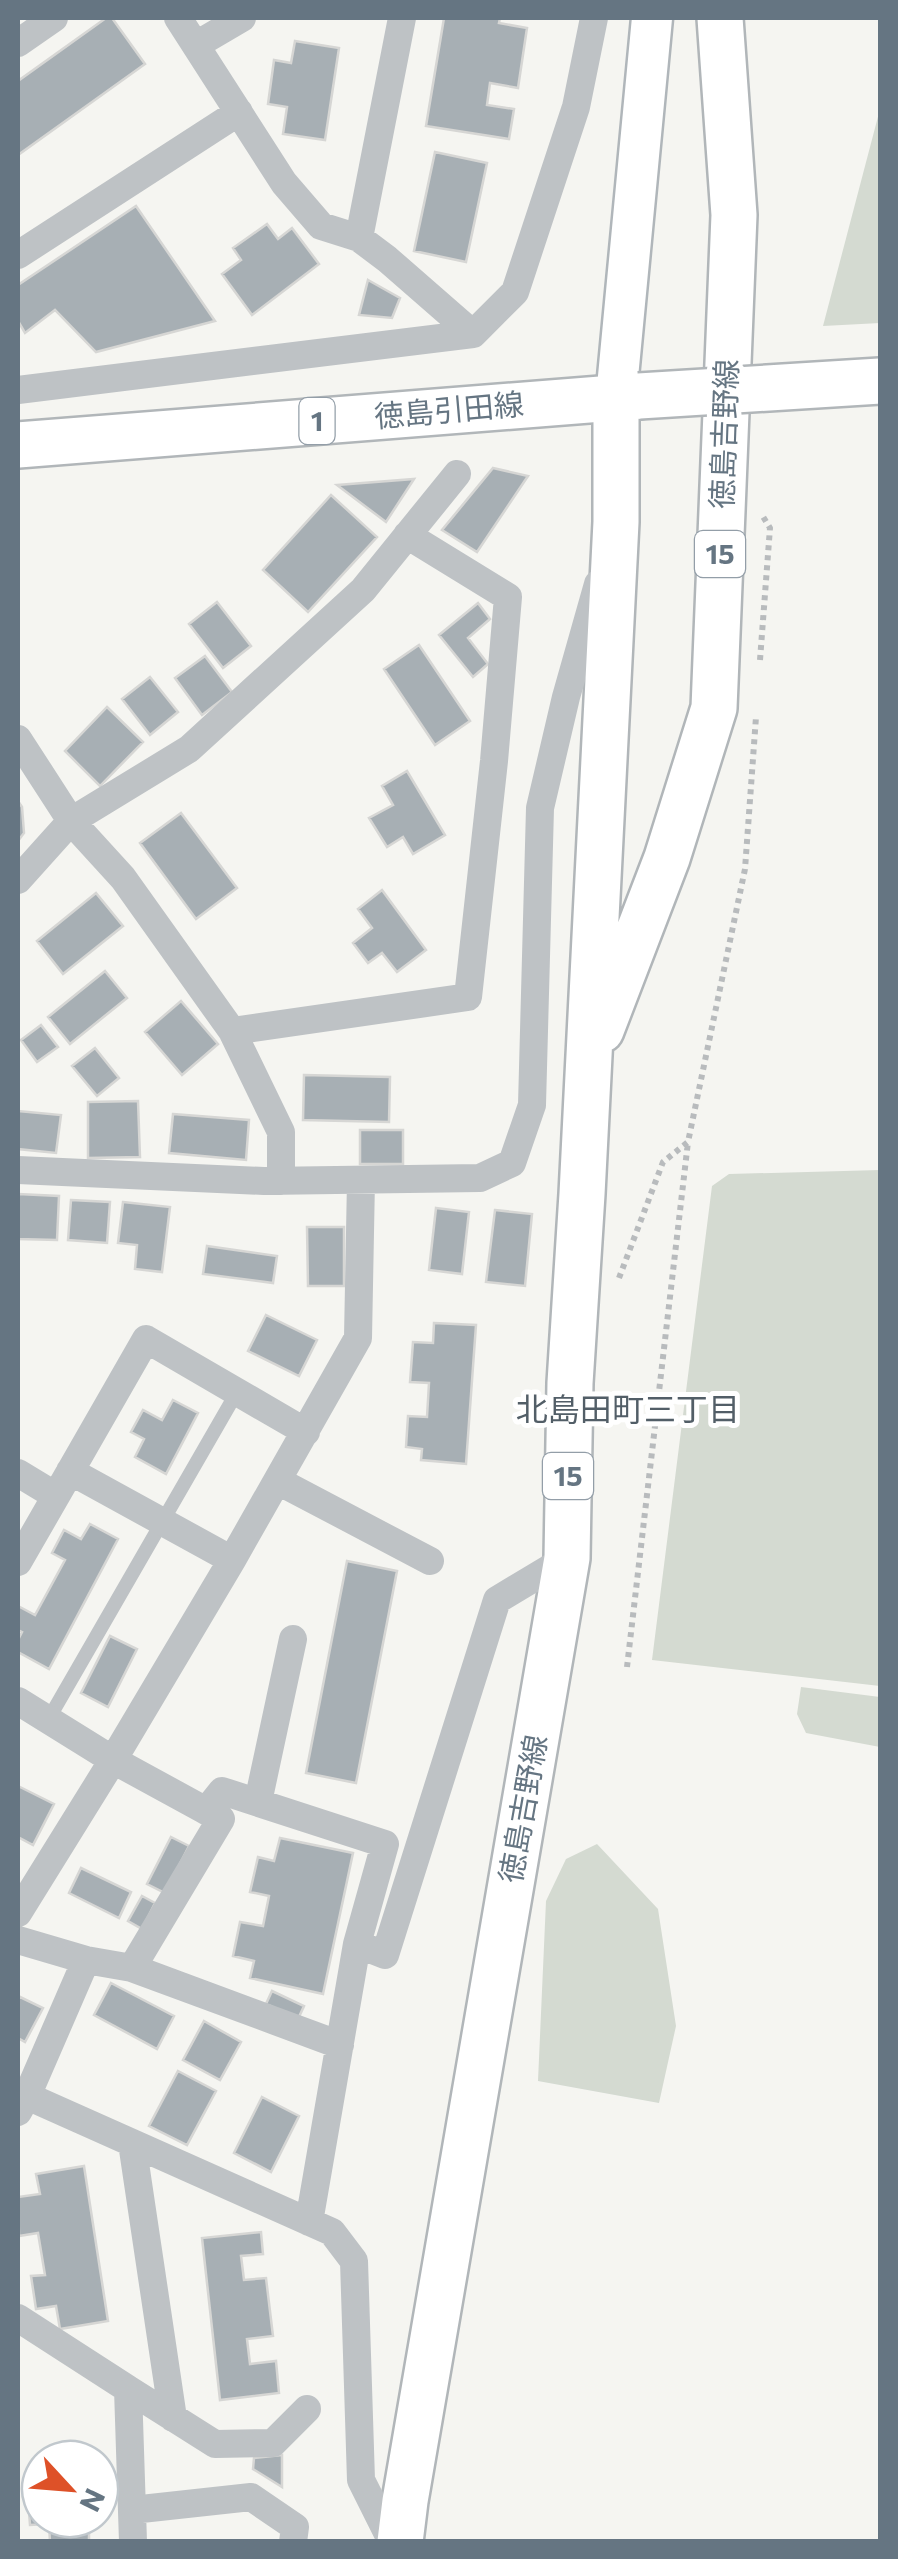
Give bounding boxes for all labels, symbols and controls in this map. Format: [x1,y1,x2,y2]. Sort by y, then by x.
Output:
street label: 徳島吉野線 [701,358,744,510]
street label: 徳島引田線 [372,384,525,433]
road number: 1 [300,398,334,444]
road number: 15 [695,531,745,577]
district label: 北島田町三丁目 [516,1388,740,1428]
road number: 15 [543,1453,593,1499]
street label: 徳島吉野線 [490,1731,553,1886]
north arrow [20,2439,120,2539]
text: N [73,2484,113,2517]

